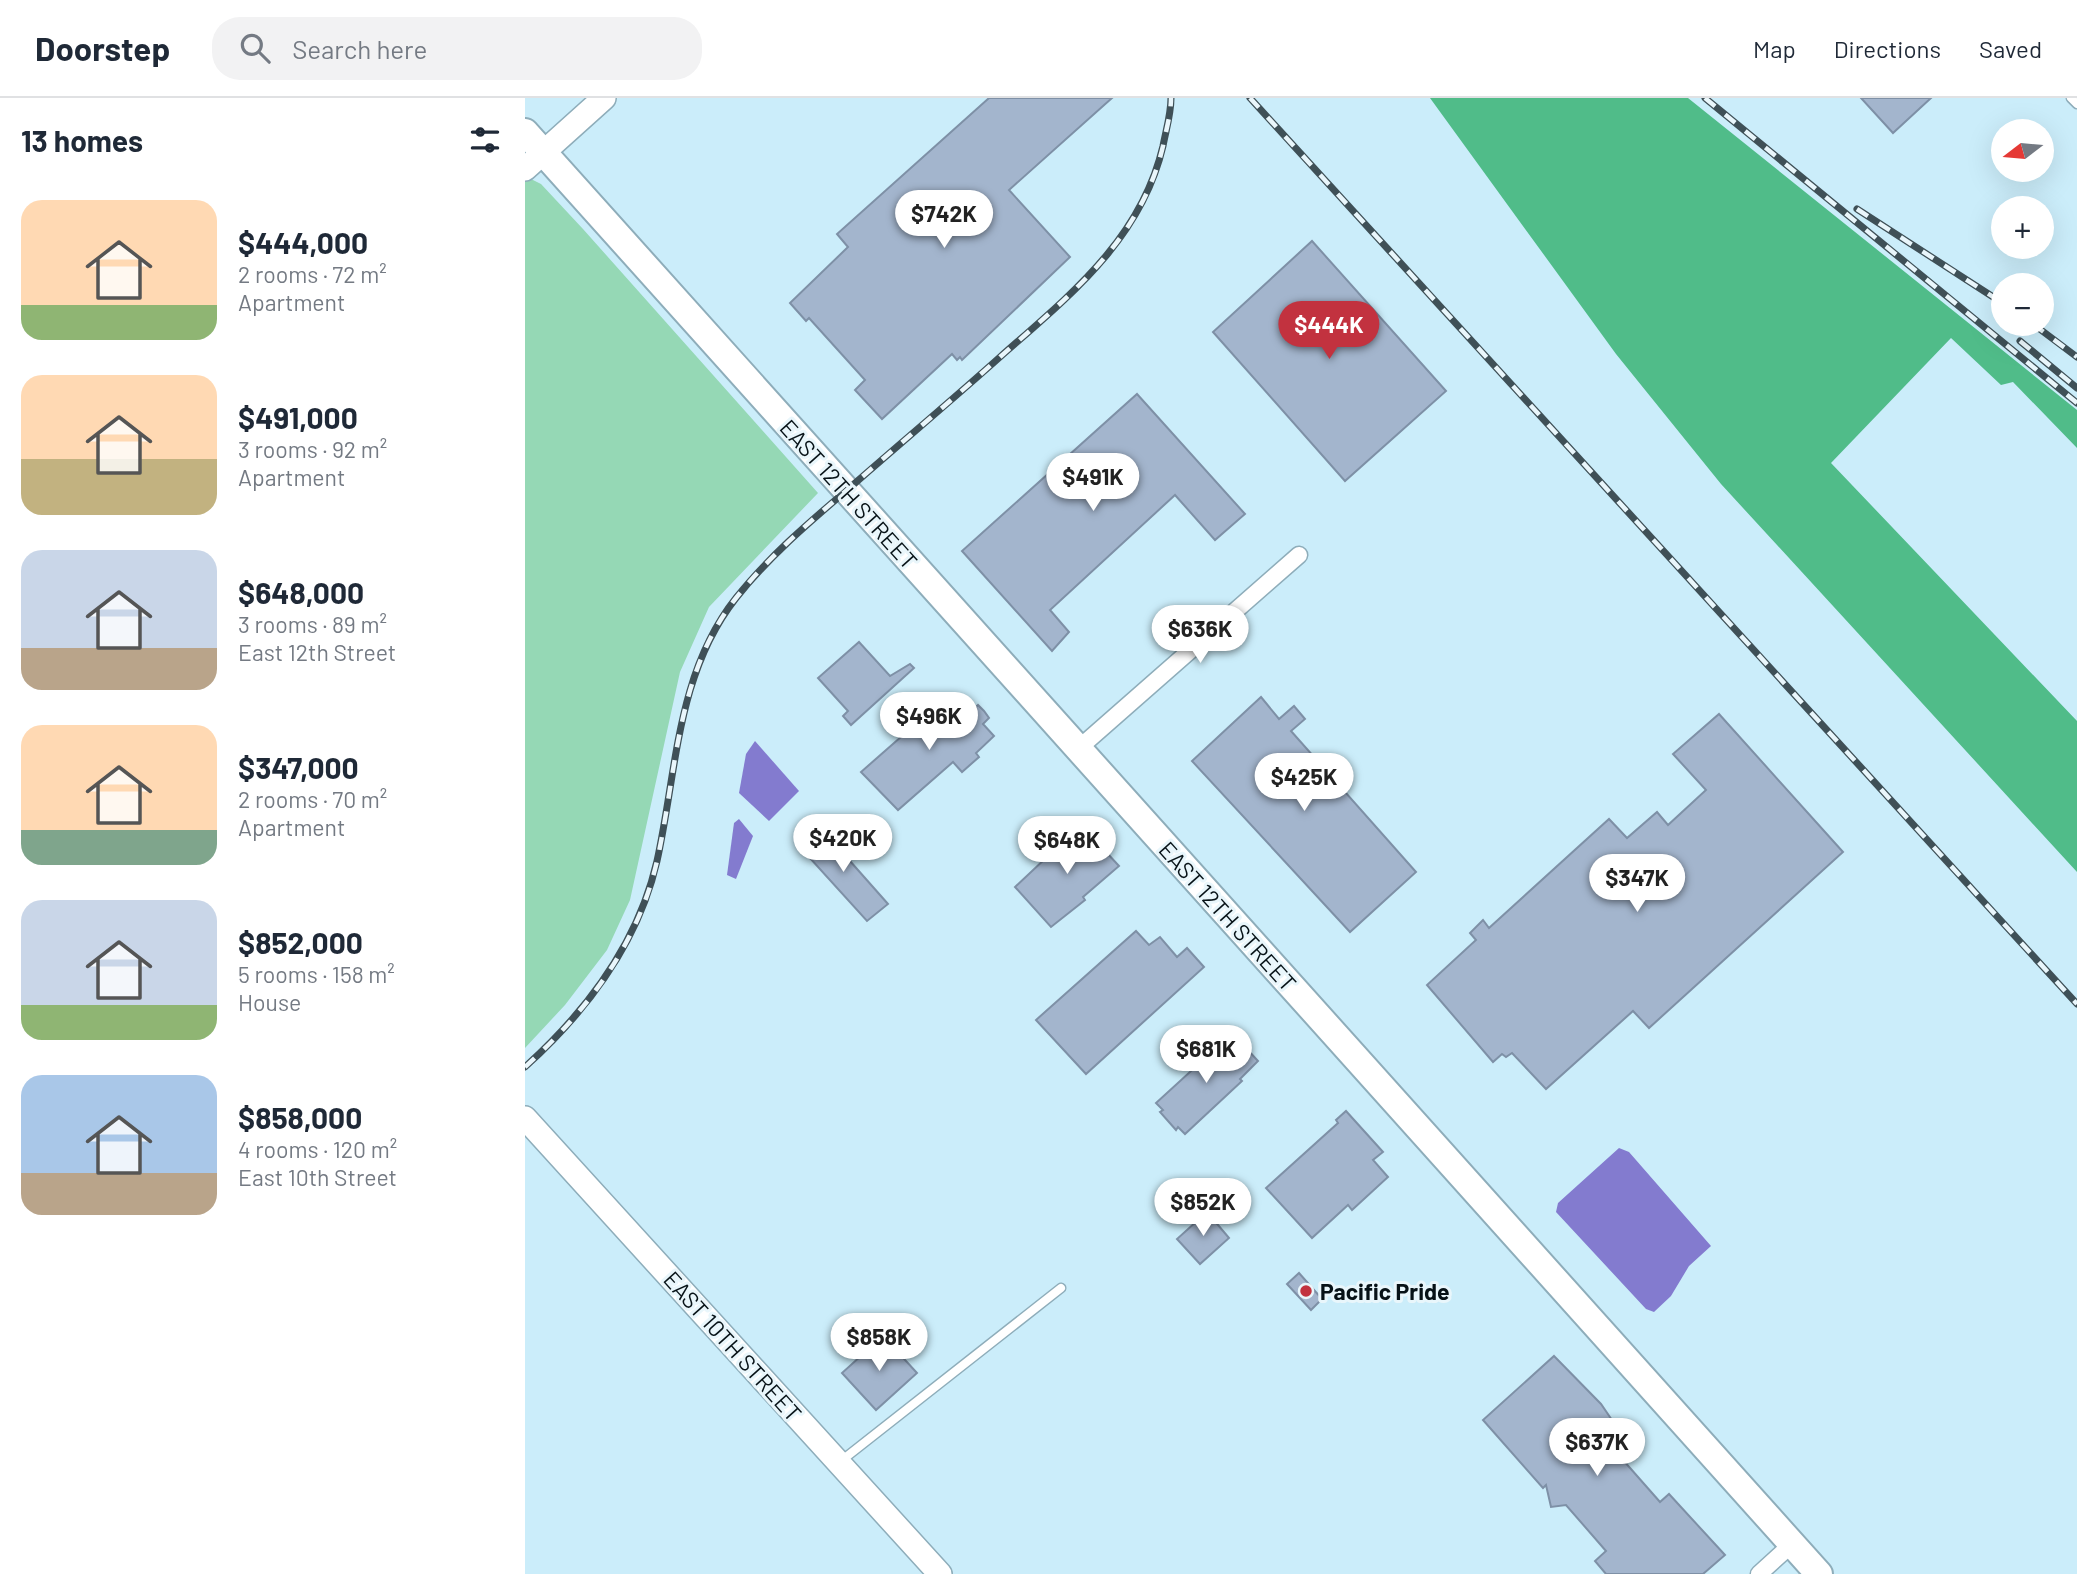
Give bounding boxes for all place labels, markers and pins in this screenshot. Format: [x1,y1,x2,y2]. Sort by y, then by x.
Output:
pin: $742K [895,190,993,250]
pin: $444K [1280,302,1378,361]
pin: $491K [1044,454,1142,513]
pin: $636K [1151,606,1249,665]
pin: $496K [880,692,978,752]
pin: $425K [1255,754,1353,813]
pin: $420K [794,814,892,874]
pin: $648K [1018,816,1116,876]
pin: $347K [1588,854,1686,914]
pin: $681K [1157,1026,1255,1085]
pin: $852K [1154,1178,1252,1238]
place label: Pacific Pride [1320,1277,1450,1305]
marker: Pacific Pride [1298,1283,1314,1299]
pin: $858K [830,1314,928,1373]
pin: $637K [1548,1418,1646,1478]

